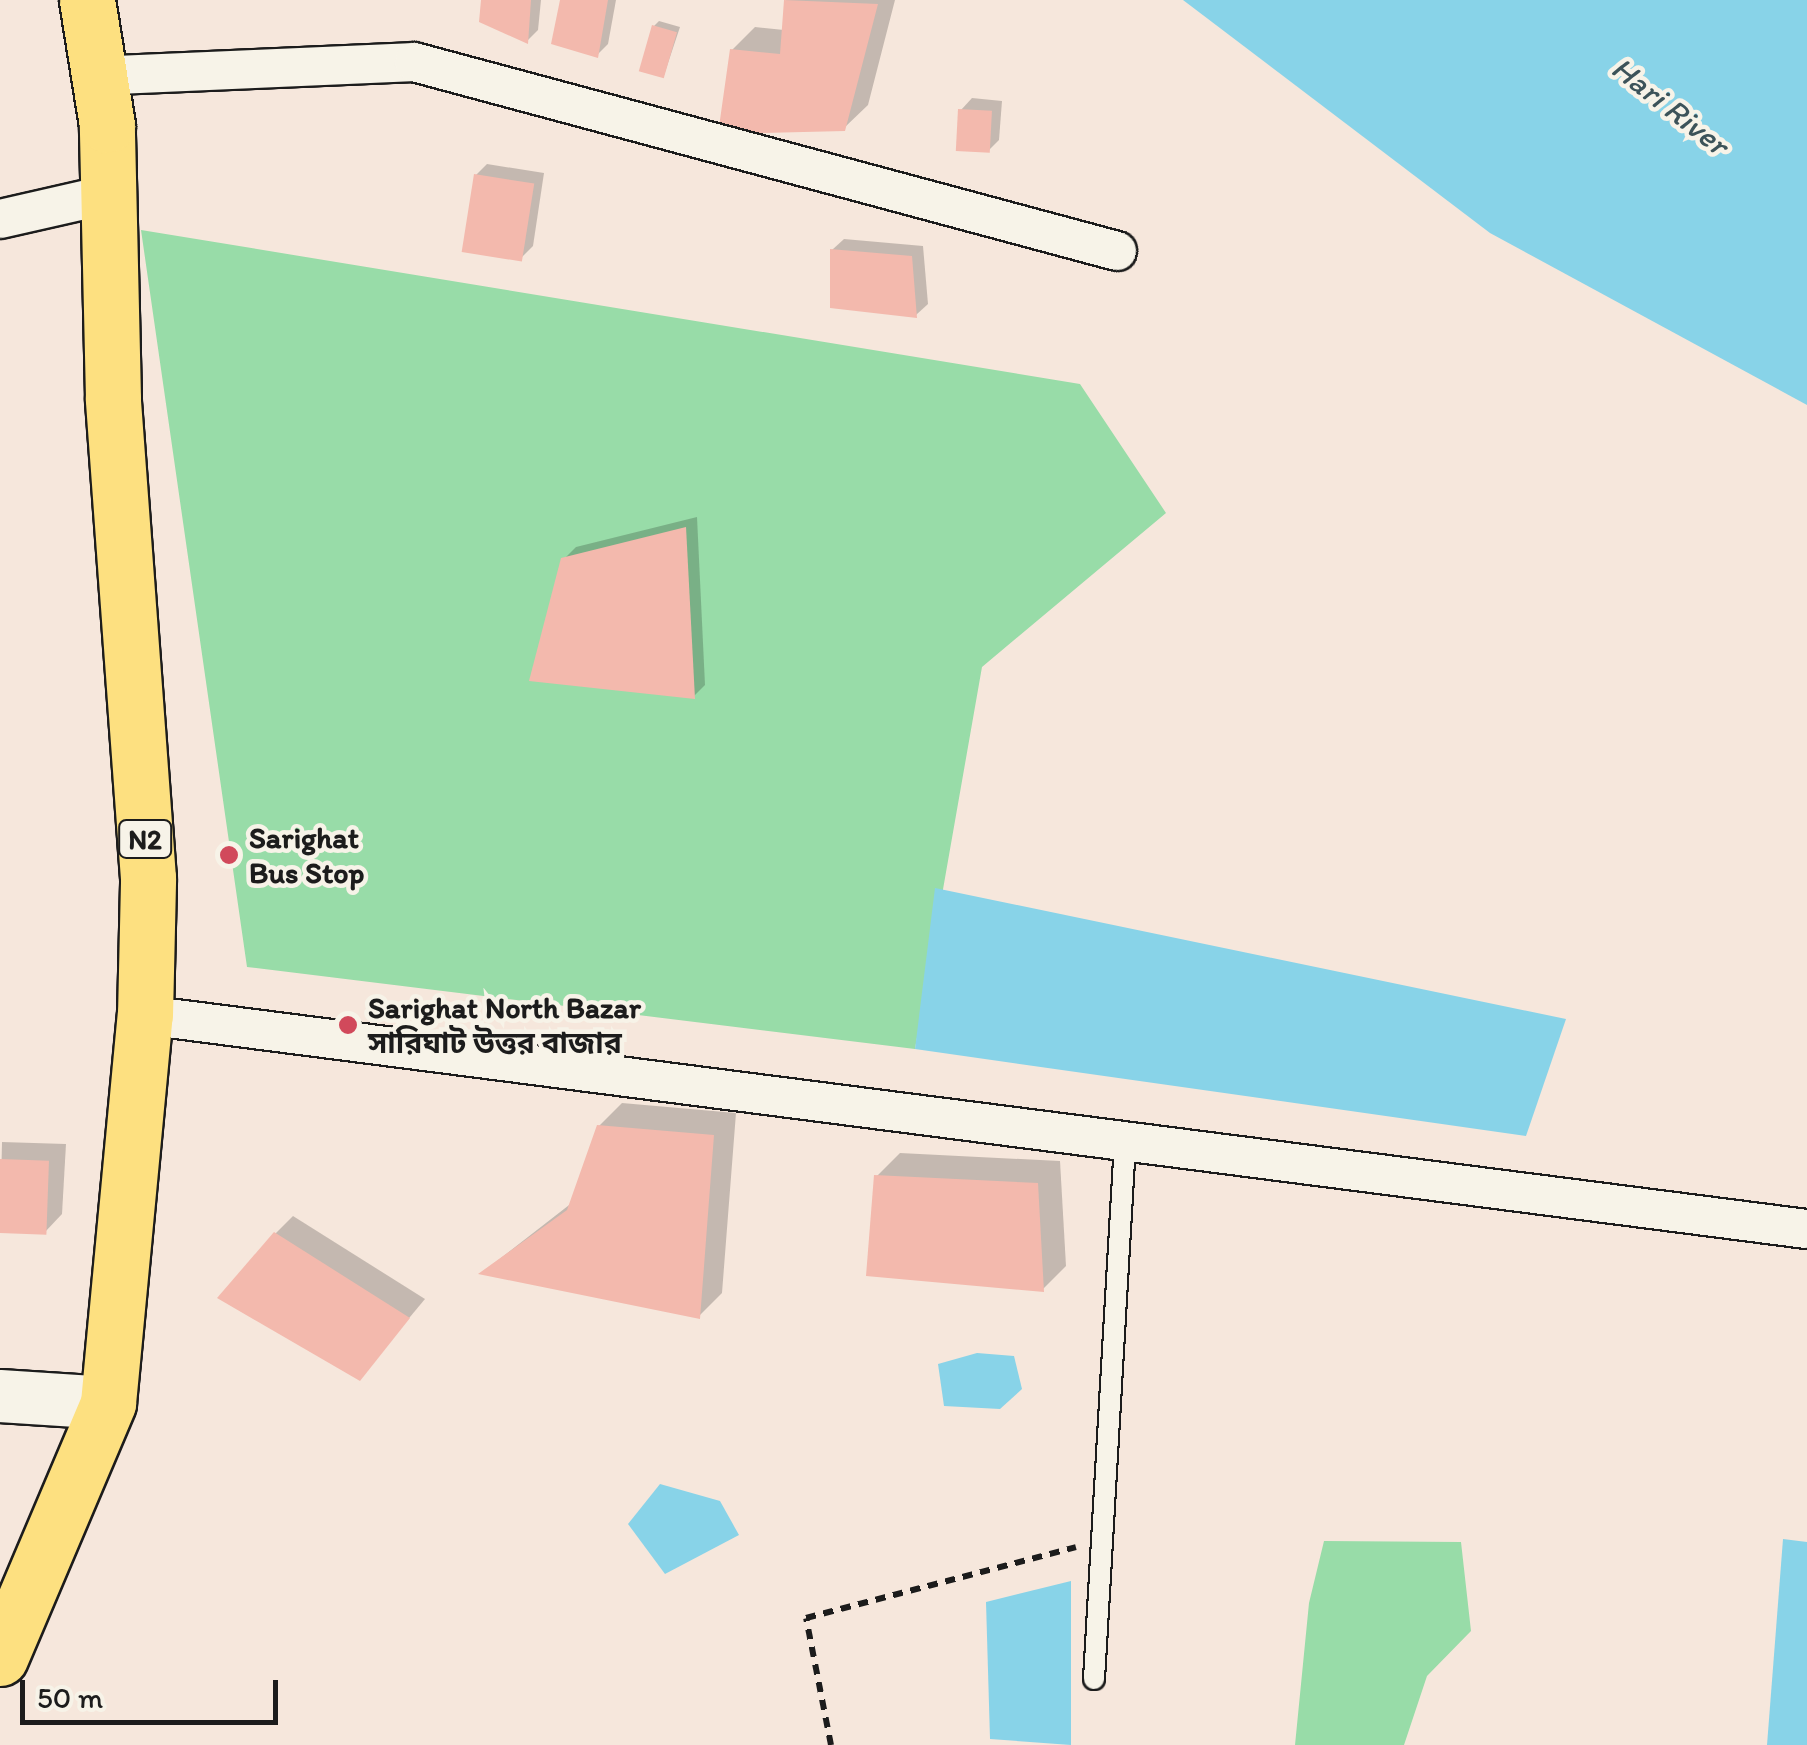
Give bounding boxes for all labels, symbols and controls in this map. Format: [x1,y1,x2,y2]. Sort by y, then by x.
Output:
water label: Hari River [1604,49,1736,163]
road number: N2 [118,816,172,862]
place label: Sarighat Bus Stop [249,820,363,890]
marker: Sarighat Bus Stop [218,844,240,866]
place label: Sarighat North Bazar সারিঘাট উত্তর বাজার [368,990,641,1060]
marker: Sarighat North Bazar সারিঘাট উত্তর বাজার [337,1014,359,1036]
scale bar [25,1660,282,1722]
text: 50 m [37,1679,103,1716]

